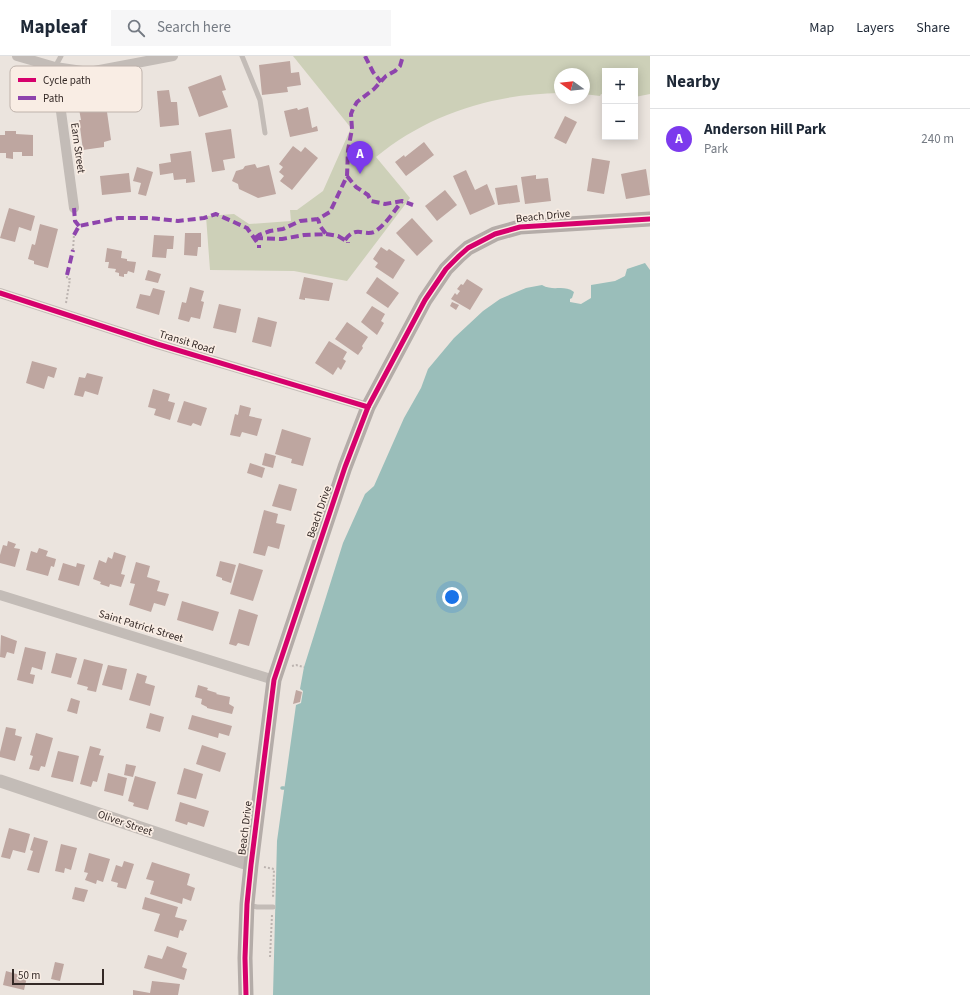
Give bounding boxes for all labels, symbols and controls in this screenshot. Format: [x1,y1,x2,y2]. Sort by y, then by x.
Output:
search box [111,10,391,46]
text: Mapleaf [20,14,87,41]
icon: search [125,17,147,39]
text: Search here [157,17,231,38]
text: Map [809,18,834,38]
text: Layers [856,18,894,38]
text: Share [916,18,950,38]
legend [10,66,142,112]
north arrow [554,68,590,104]
map controls [602,68,638,140]
button: + [602,68,638,104]
text: Nearby [666,70,720,94]
text: Cycle path [43,73,91,88]
text: Path [43,91,64,106]
button: − [602,104,638,140]
text: Anderson Hill Park [704,119,826,140]
street label: Earn Street [67,122,89,175]
text: A [675,130,683,148]
text: 240 m [921,130,954,148]
text: Park [704,140,728,158]
pin: A [347,141,373,174]
street label: Beach Drive [515,206,571,226]
street label: Transit Road [157,326,217,358]
street label: Beach Drive [303,483,335,540]
your location [442,587,462,607]
street label: Saint Patrick Street [97,606,185,646]
street label: Beach Drive [234,800,256,856]
street label: Oliver Street [96,807,155,839]
scale bar [12,967,104,986]
text: 50 m [18,968,40,983]

